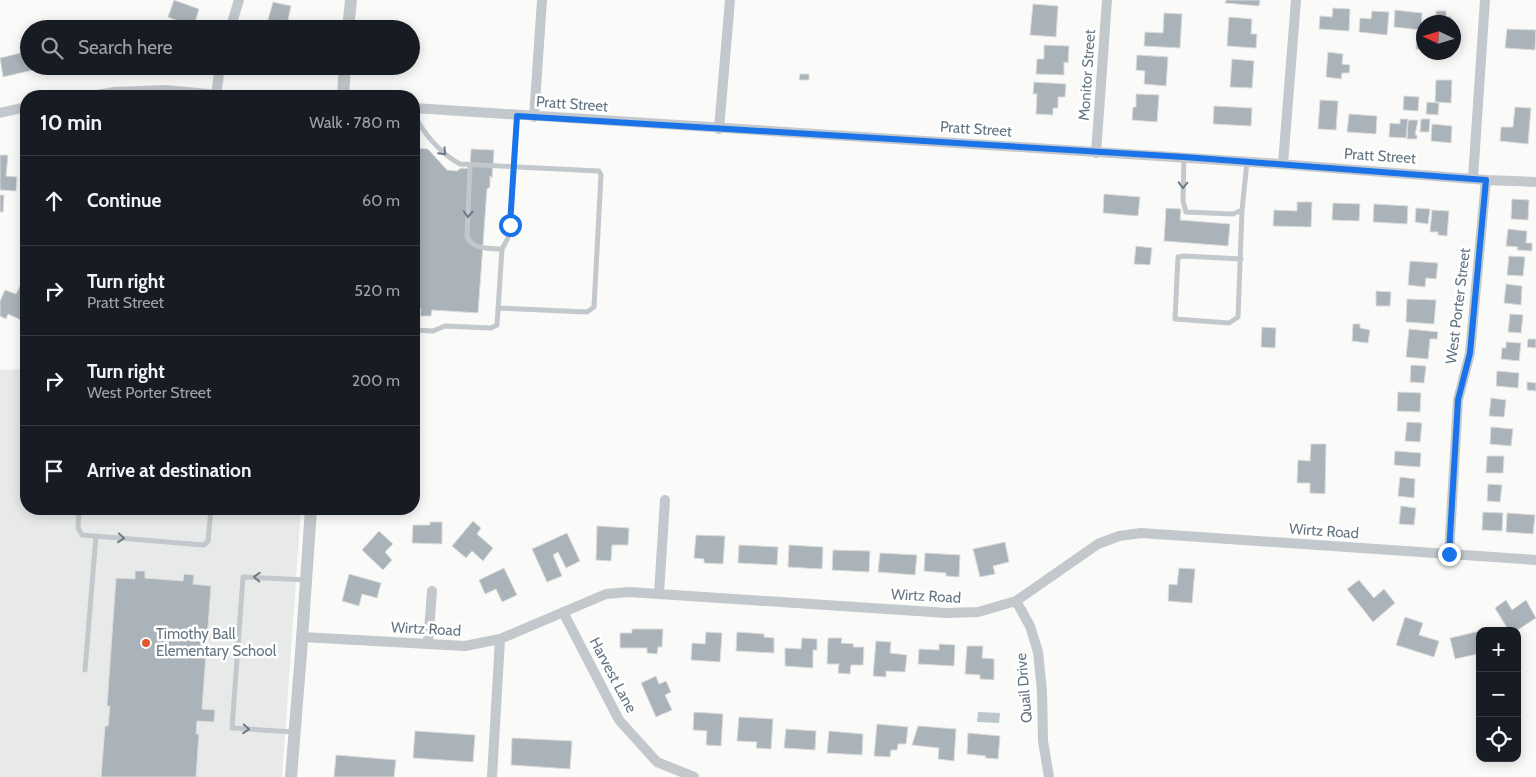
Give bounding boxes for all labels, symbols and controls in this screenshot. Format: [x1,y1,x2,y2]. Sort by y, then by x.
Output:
north arrow [1416,15,1461,60]
search box [20,20,420,75]
street label: Monitor Street [1075,29,1099,121]
icon: search [38,34,66,62]
text: Search here [78,36,172,59]
street label: Pratt Street [535,93,609,115]
text: 10 min [40,110,102,135]
text: Walk · 780 m [309,113,400,132]
street label: Pratt Street [939,118,1013,140]
street label: Pratt Street [1343,145,1417,167]
one-way arrow [437,147,446,156]
one-way arrow [1178,181,1189,189]
icon: ahead [40,187,68,215]
text: Continue [87,189,161,212]
text: 60 m [362,191,400,210]
one-way arrow [462,210,473,218]
route start [499,214,522,237]
street label: West Porter Street [1442,247,1474,365]
text: Turn right [87,270,165,293]
icon: right [40,277,68,305]
text: 520 m [354,281,400,300]
text: Pratt Street [87,293,164,312]
text: Turn right [87,360,165,383]
icon: right [40,367,68,395]
text: 200 m [352,371,400,390]
text: West Porter Street [87,383,211,402]
icon: arrive [40,457,68,485]
text: Arrive at destination [87,459,251,482]
street label: Wirtz Road [1288,520,1360,542]
one-way arrow [117,532,125,543]
route end [1438,543,1461,566]
one-way arrow [253,572,261,583]
street label: Wirtz Road [891,585,961,607]
street label: Wirtz Road [391,618,461,640]
place label: Timothy Ball Elementary School [156,625,277,660]
map controls [1476,627,1521,762]
button: + [1476,627,1521,672]
street label: Harvest Lane [586,634,641,716]
marker: Timothy Ball Elementary School [140,637,152,649]
street label: Quail Drive [1012,652,1036,724]
button: − [1476,672,1521,717]
button: locate [1476,717,1521,762]
one-way arrow [242,723,250,734]

